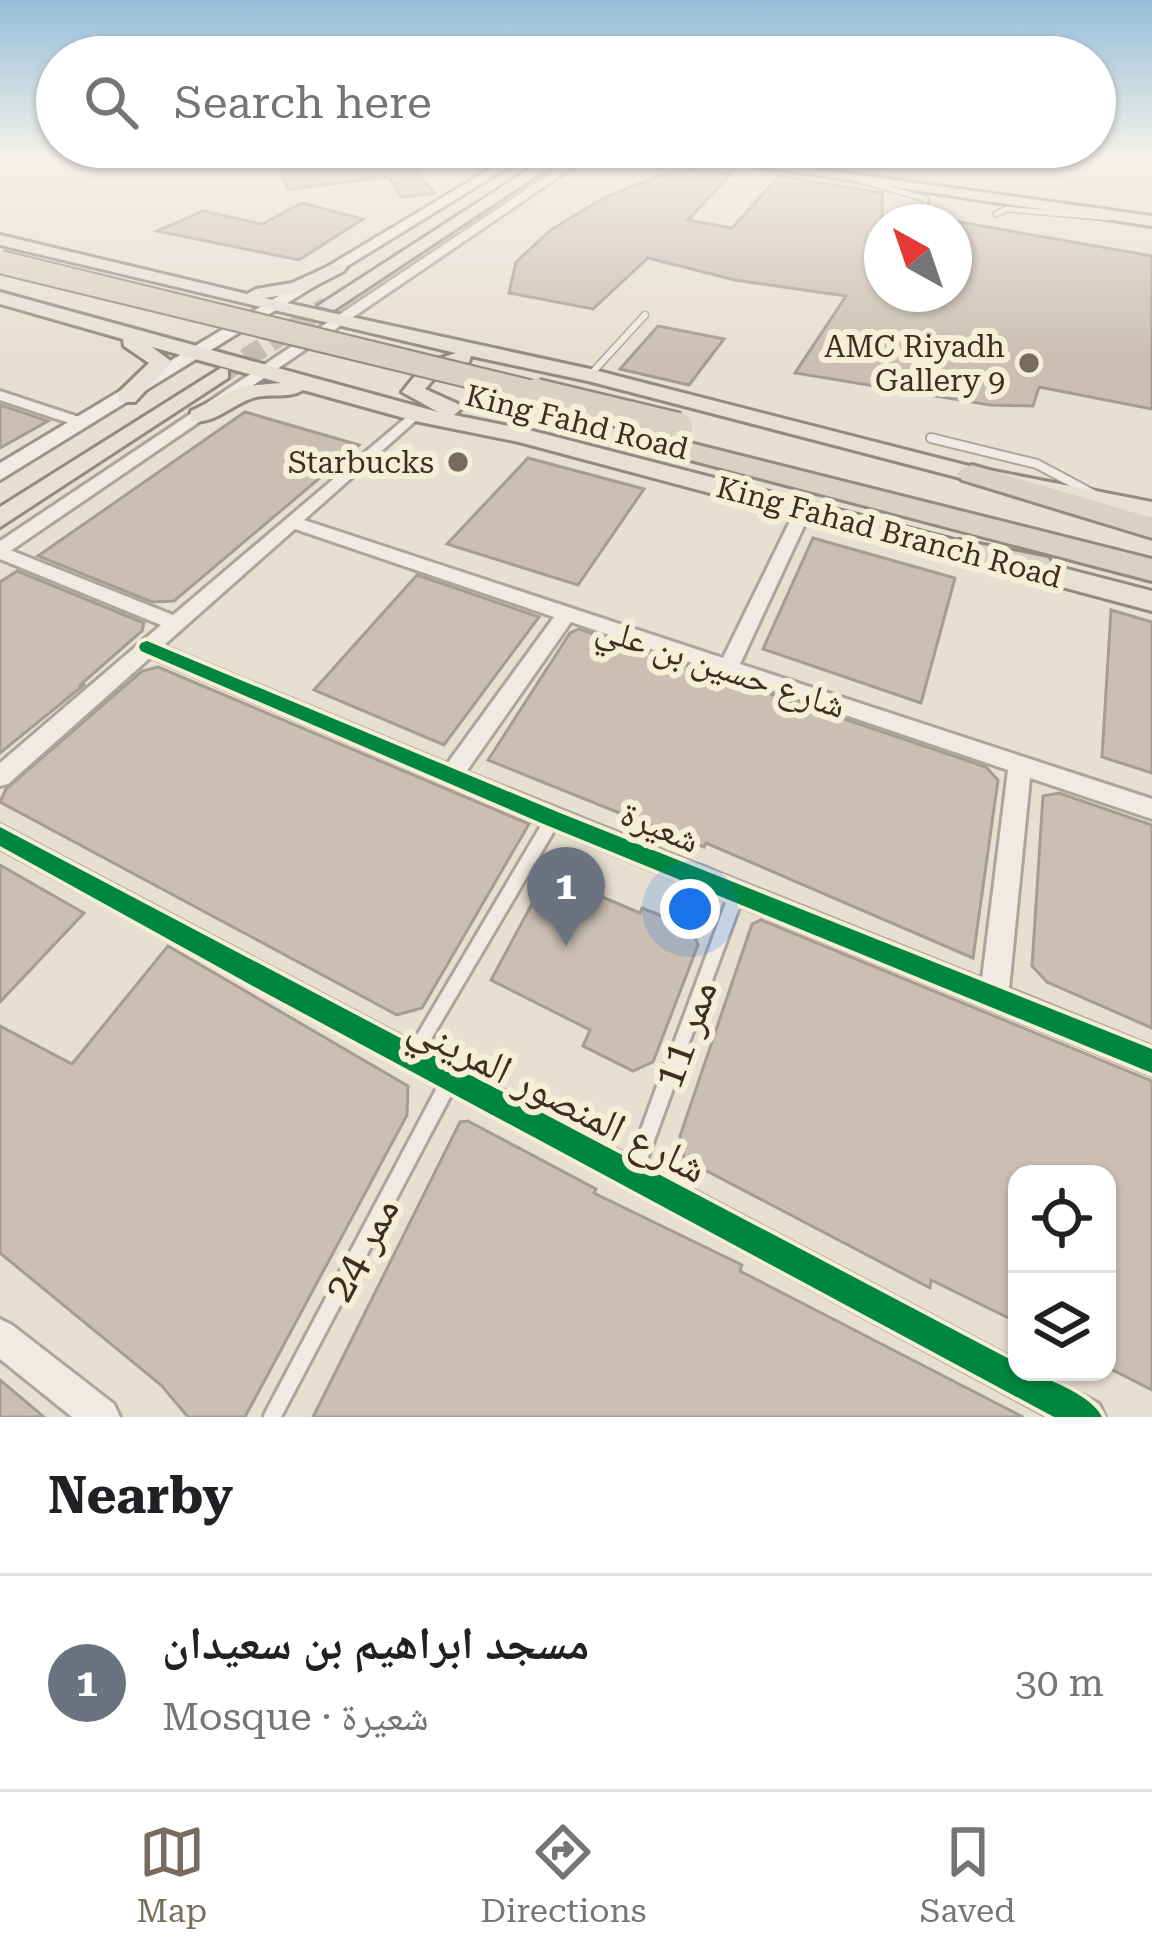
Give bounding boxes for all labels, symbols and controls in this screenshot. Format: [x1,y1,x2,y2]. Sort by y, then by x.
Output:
search box [36,36,1116,168]
icon: search [78,69,144,135]
text: Search here [174,76,432,129]
north arrow [864,204,972,312]
place label: AMC Riyadh Gallery 9 [824,329,1005,398]
marker: AMC Riyadh Gallery 9 [1016,350,1042,376]
street label: King Fahd Road [462,377,692,467]
place label: Starbucks [288,445,434,480]
marker: Starbucks [445,449,471,475]
street label: King Fahad Branch Road [713,469,1065,595]
street label: شارع حسين بن علي [589,607,851,734]
street label: شعيرة [615,792,705,862]
pin: 1 [527,847,605,946]
your location [660,879,720,939]
street label: ممر 11 [643,973,727,1095]
street label: شارع المنصور المريني [397,1001,715,1201]
map controls [1008,1165,1116,1381]
button: locate [1008,1165,1116,1273]
street label: ممر 24 [313,1188,409,1310]
button: layers [1008,1273,1116,1381]
text: Nearby [48,1466,233,1525]
text: مسجد ابراهيم بن سعيدان [162,1617,589,1670]
text: 1 [76,1660,98,1706]
text: 30 m [1015,1660,1104,1706]
text: Mosque · شعيرة [162,1694,429,1740]
tab: Map [137,1819,207,1930]
tab: Directions [480,1819,646,1930]
tab: Saved [920,1819,1015,1930]

